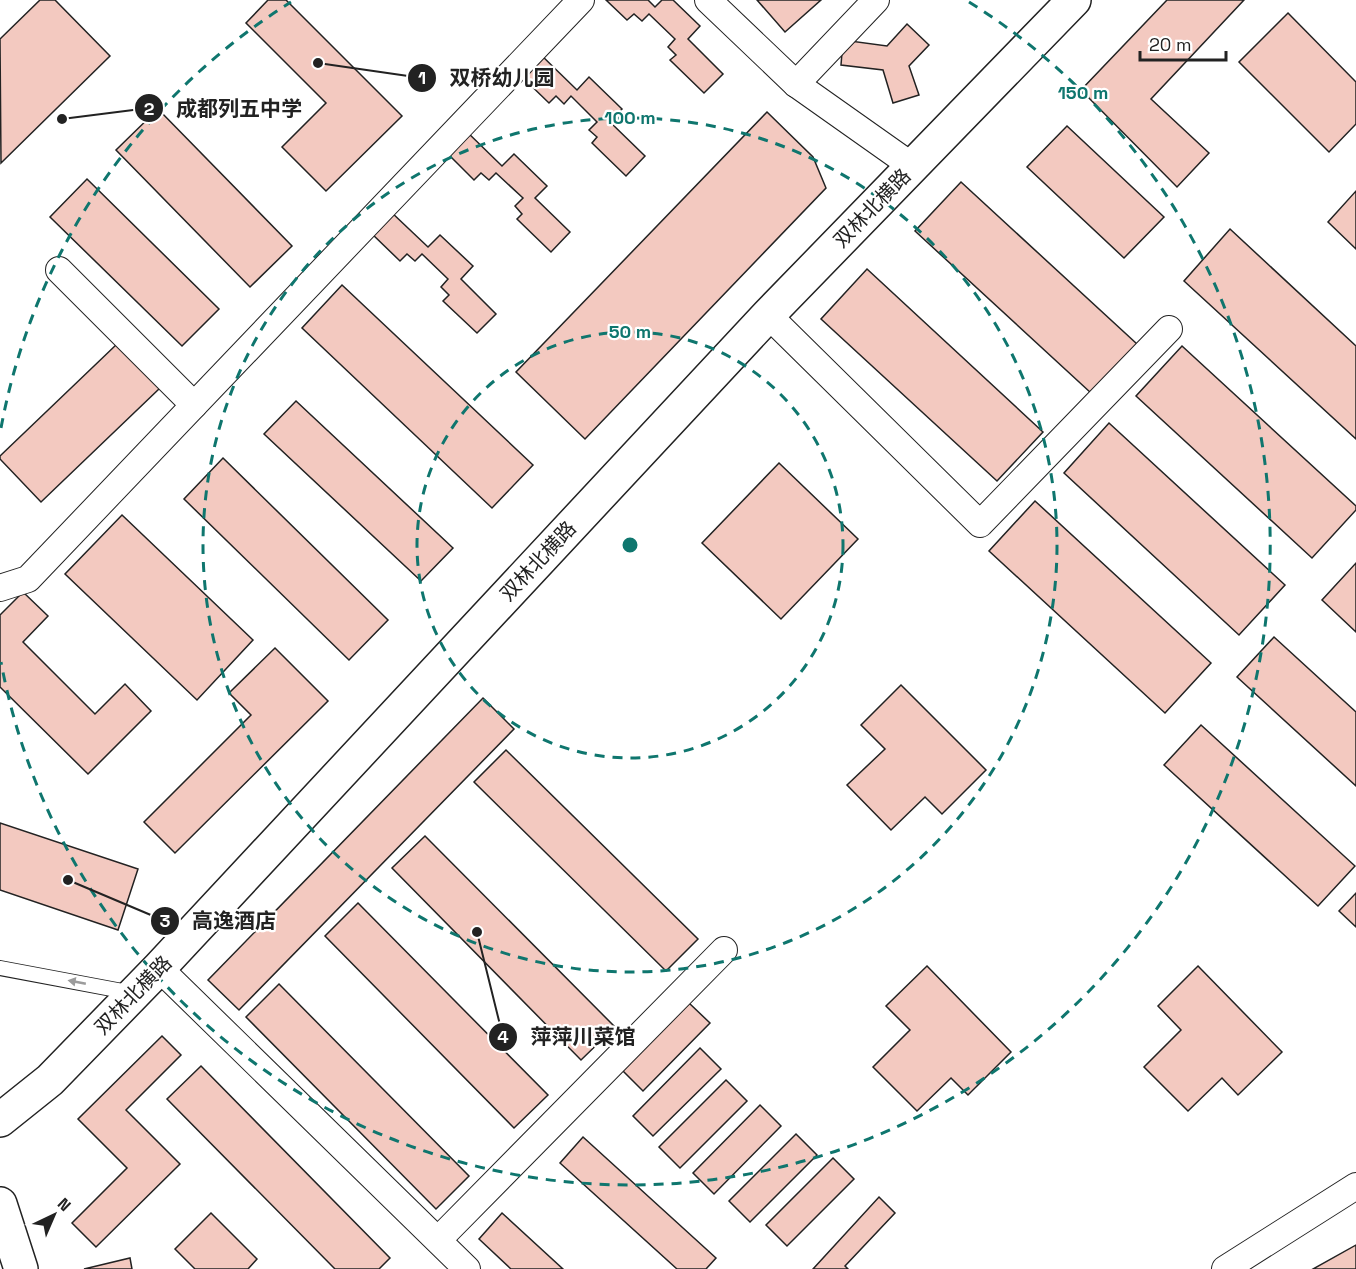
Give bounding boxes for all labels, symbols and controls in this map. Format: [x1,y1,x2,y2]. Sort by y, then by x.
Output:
scale bar [1140,24,1226,62]
text: 20 m [1149,33,1192,56]
callout: 双桥幼儿园 [407,59,566,98]
text: 双桥幼儿园 [450,64,555,91]
text: 1 [418,66,426,89]
text: 150 m [1058,81,1108,104]
callout: 成都列五中学 [134,89,314,128]
text: 成都列五中学 [176,95,302,122]
text: 2 [144,97,155,120]
text: 100 m [604,106,656,129]
street label: 双林北横路 [828,163,916,253]
text: 50 m [609,320,651,343]
street label: 双林北横路 [494,516,582,606]
centre of rings [620,535,640,555]
callout: 高逸酒店 [150,901,288,940]
text: 高逸酒店 [192,907,276,934]
text: 3 [160,909,171,932]
street label: 双林北横路 [89,950,177,1040]
one-way arrow [68,977,87,986]
callout: 萍萍川菜馆 [488,1017,647,1056]
text: 萍萍川菜馆 [531,1023,636,1050]
text: 4 [497,1025,509,1048]
north arrow [24,1185,84,1245]
text: N [53,1193,75,1216]

